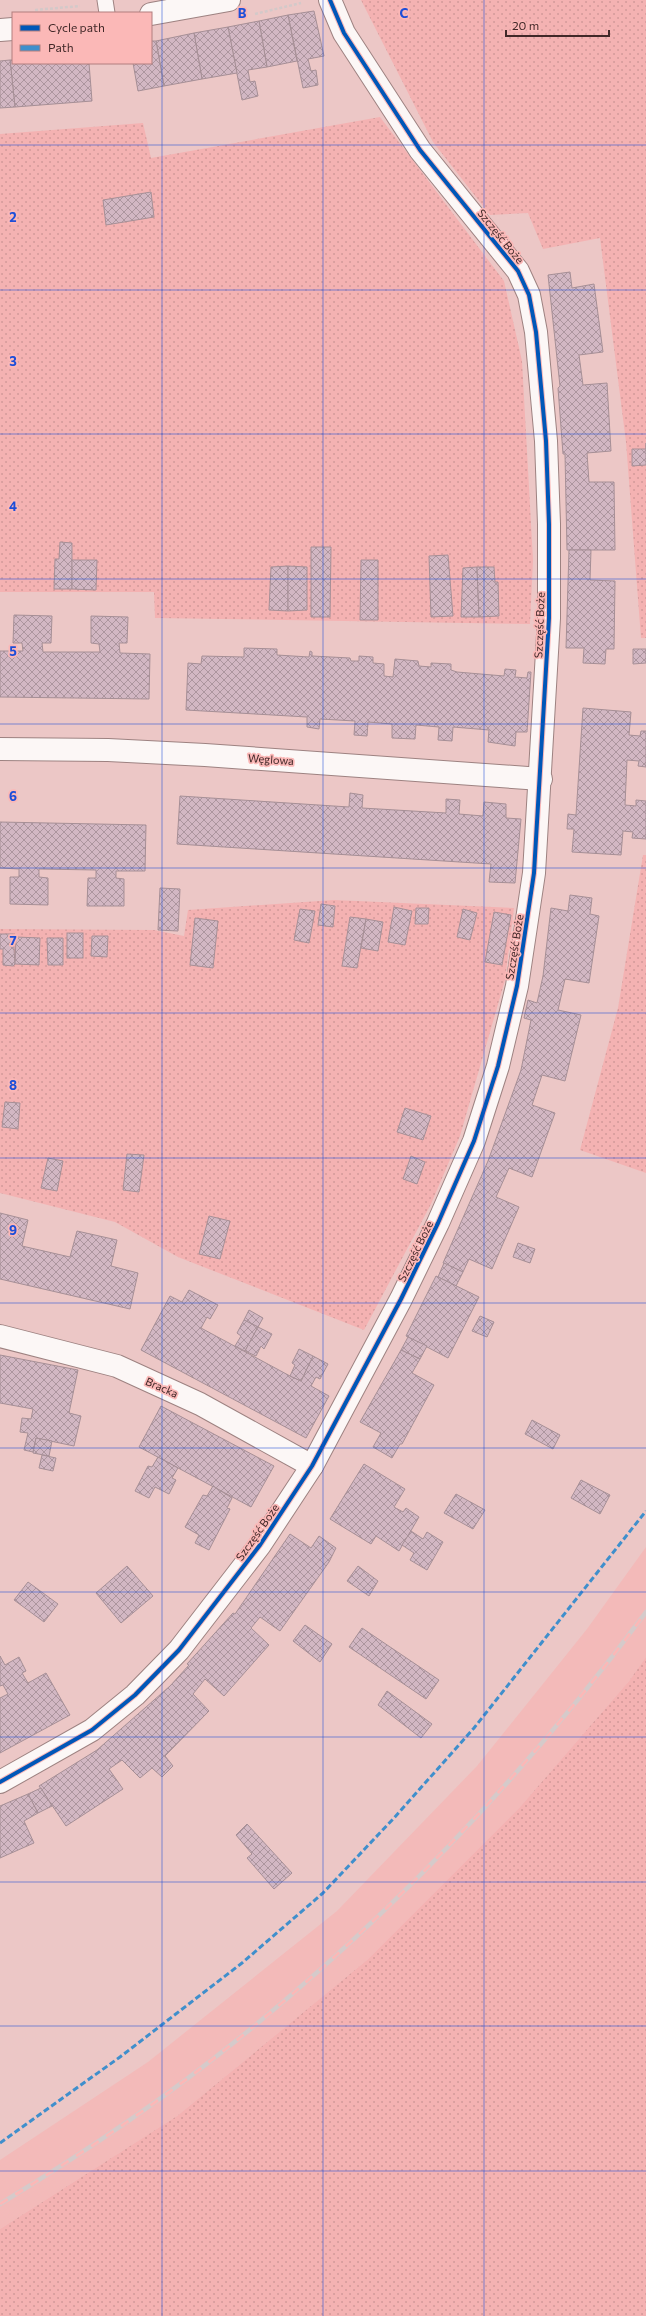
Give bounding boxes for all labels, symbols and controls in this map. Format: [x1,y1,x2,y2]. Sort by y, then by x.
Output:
text: B [238,5,247,21]
text: C [400,5,409,21]
legend [12,12,152,64]
scale bar [506,12,609,38]
text: 20 m [512,18,539,32]
text: Cycle path [48,20,105,34]
text: Path [48,40,74,54]
street label: Szczęść Boże [475,206,527,266]
text: 2 [9,209,17,225]
text: 3 [9,353,17,369]
text: 4 [9,498,17,514]
street label: Szczęść Boże [531,592,547,658]
text: 5 [9,643,17,659]
street label: Węglowa [248,751,294,767]
text: 6 [9,788,17,804]
street label: Szczęść Boże [502,913,526,981]
text: 7 [9,932,17,948]
text: 8 [9,1077,17,1093]
street label: Szczęść Boże [395,1218,435,1284]
text: 9 [9,1222,17,1238]
street label: Bracka [144,1374,180,1400]
street label: Szczęść Boże [233,1501,281,1563]

